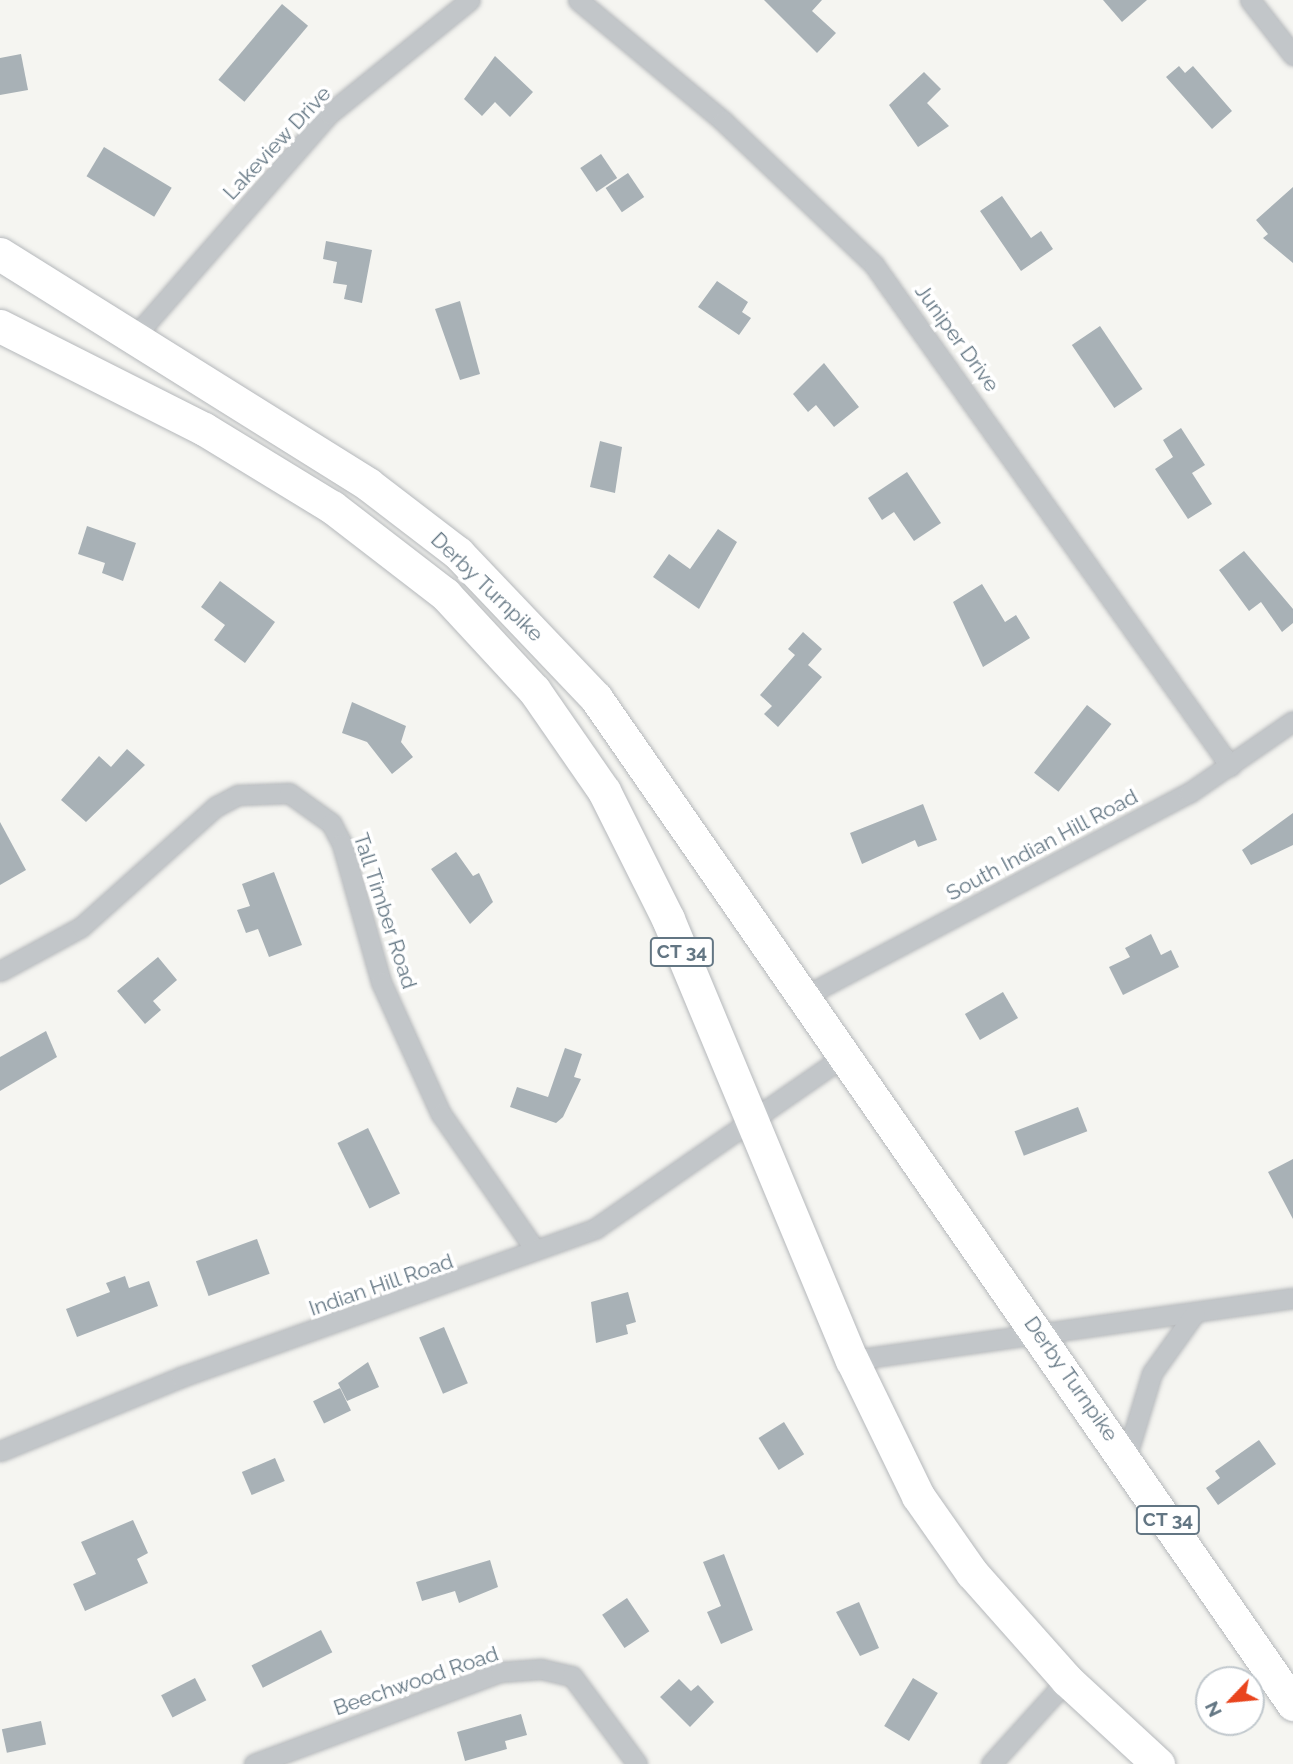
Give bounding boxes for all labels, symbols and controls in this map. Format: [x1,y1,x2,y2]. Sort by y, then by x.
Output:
street label: Lakeview Drive [218,81,336,205]
street label: Juniper Drive [909,279,1005,397]
street label: Derby Turnpike [425,527,549,647]
street label: South Indian Hill Road [942,784,1142,906]
street label: Tall Timber Road [348,829,422,993]
road number: CT 34 [649,936,715,968]
street label: Indian Hill Road [305,1248,457,1322]
street label: Derby Turnpike [1018,1311,1124,1447]
road number: CT 34 [1135,1504,1201,1536]
street label: Beechwood Road [330,1641,502,1721]
north arrow [1195,1666,1265,1736]
text: N [1200,1698,1226,1721]

